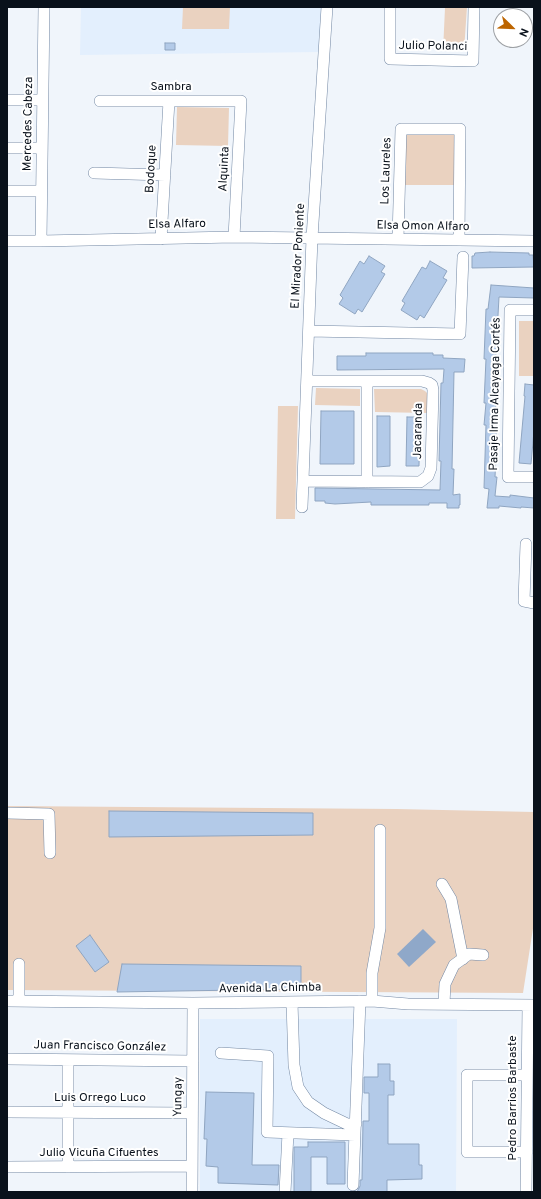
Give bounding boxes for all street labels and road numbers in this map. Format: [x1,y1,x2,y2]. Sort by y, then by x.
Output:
street label: Julio Polanci [398,39,468,55]
street label: Mercedes Cabeza [21,77,37,171]
street label: Sambra [150,81,192,95]
street label: Los Laureles [379,137,395,205]
street label: Bodoque [144,144,160,194]
street label: Alquinta [217,146,233,192]
street label: El Mirador Poniente [289,203,309,309]
street label: Elsa Alfaro [148,217,206,233]
street label: Elsa Omon Alfaro [376,219,470,235]
street label: Pasaje Irma Alcayaga Cortés [487,317,505,471]
street label: Jacaranda [411,403,427,459]
street label: Avenida La Chimba [219,981,321,997]
street label: Pedro Barrios Barbaste [507,1035,521,1161]
street label: Juan Francisco González [33,1039,167,1055]
street label: Yungay [171,1077,187,1117]
street label: Luis Orrego Luco [54,1092,146,1106]
street label: Julio Vicuña Cifuentes [39,1147,159,1161]

